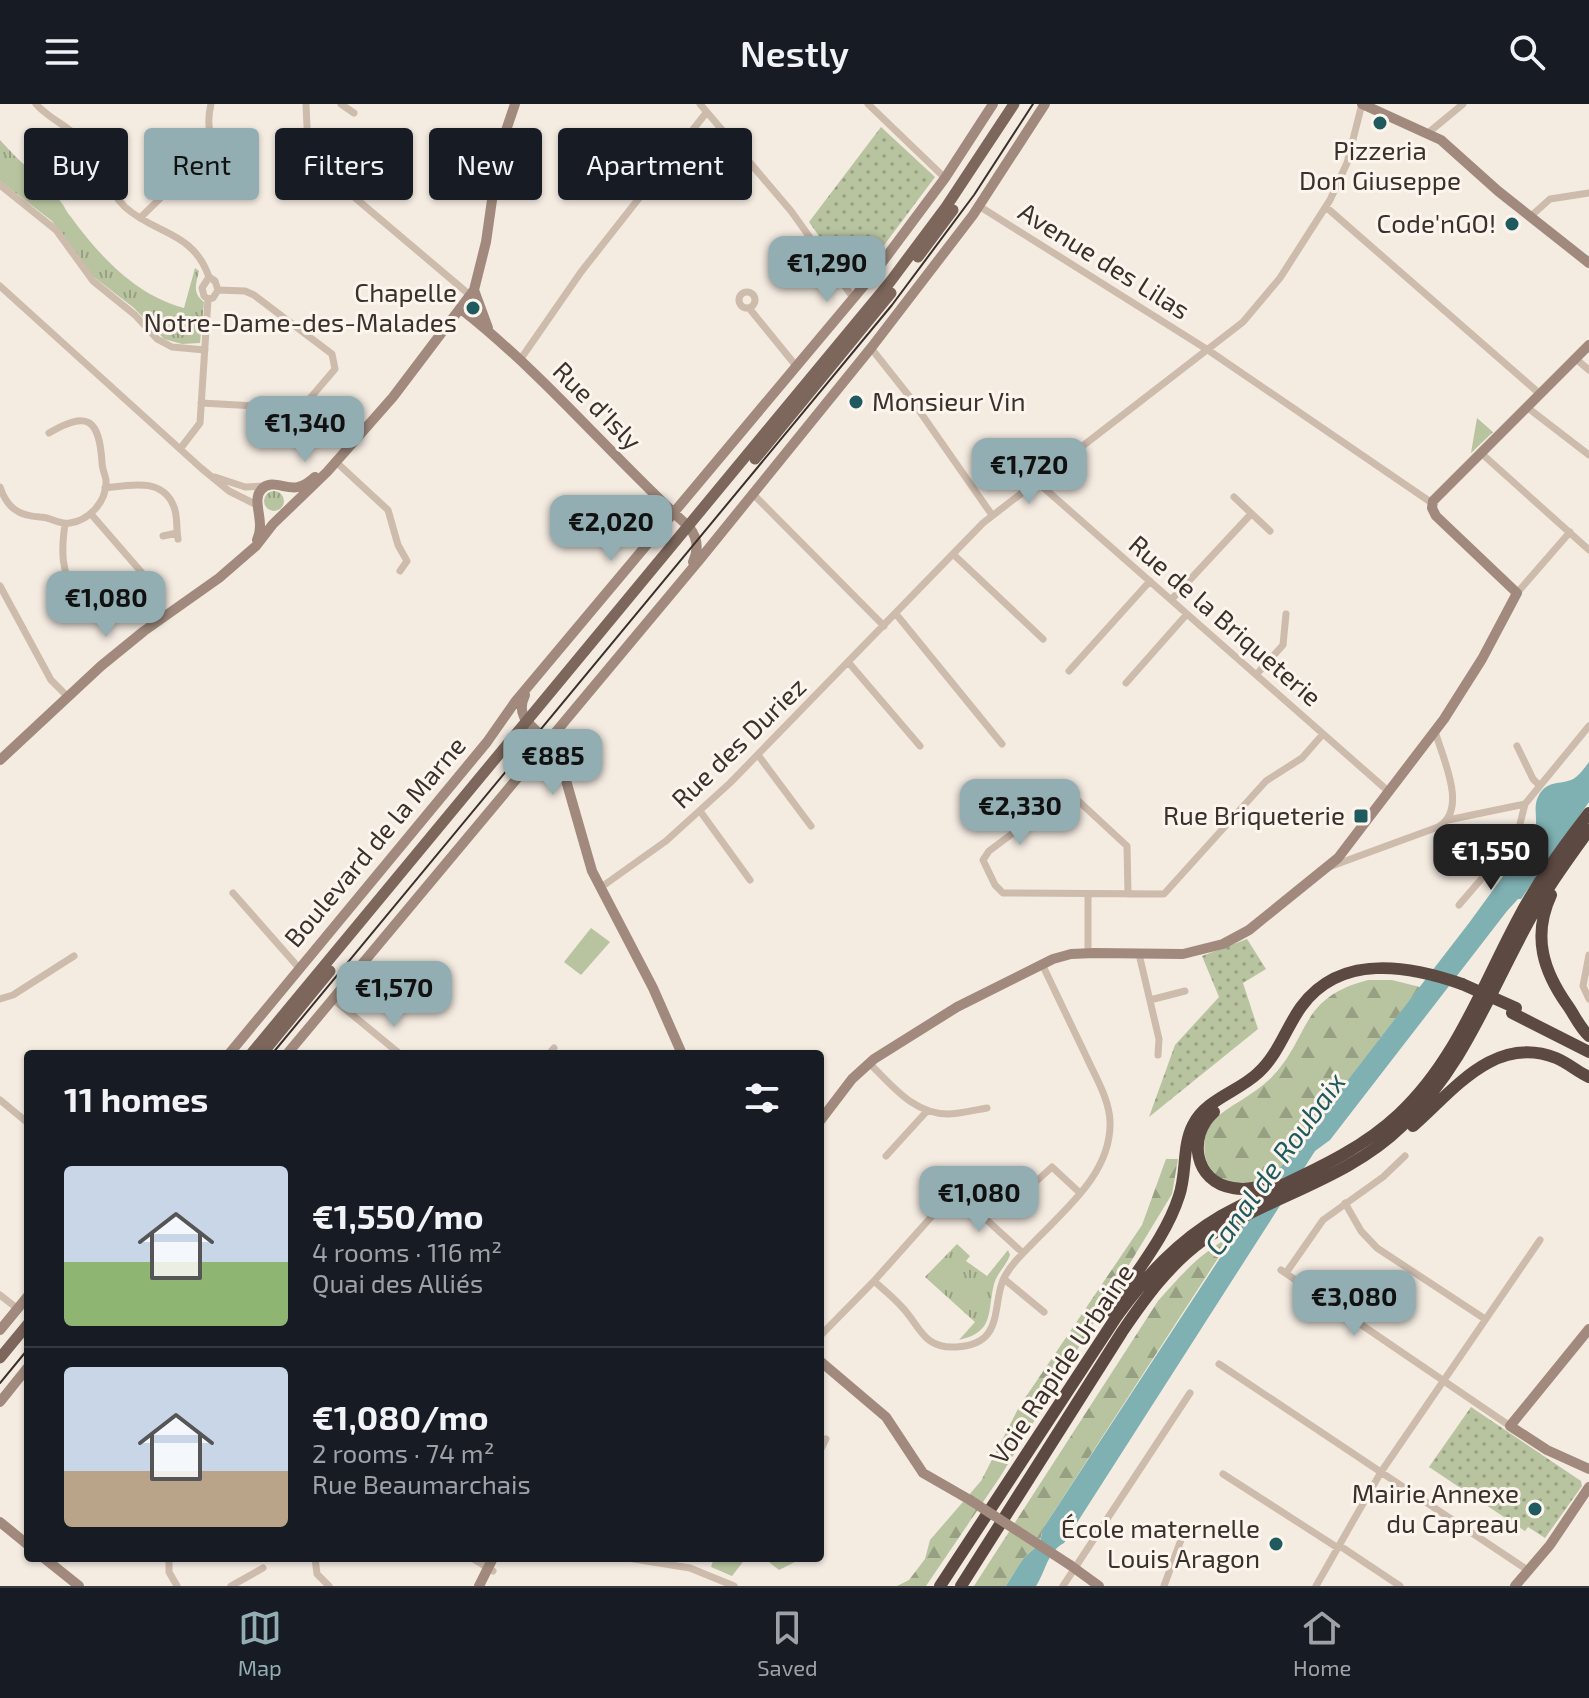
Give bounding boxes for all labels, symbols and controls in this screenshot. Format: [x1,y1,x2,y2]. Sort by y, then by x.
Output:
icon: menu [40,30,84,74]
icon: search [1505,30,1549,74]
text: Nestly [740,31,849,74]
marker: Pizzeria Don Giuseppe [1371,114,1389,132]
chip: Buy [24,128,128,200]
chip: Rent [144,128,259,200]
chip: Filters [275,128,413,200]
chip: New [429,128,542,200]
chip: Apartment [558,128,752,200]
place label: Pizzeria Don Giuseppe [1299,134,1461,195]
street label: Avenue des Lilas [1014,195,1196,325]
place label: Code'nGO! [1376,207,1496,238]
marker: Code'nGO! [1503,215,1521,233]
pin: €1,290 [762,236,892,304]
text: €1,290 [786,246,868,277]
place label: Chapelle Notre-Dame-des-Malades [143,276,457,337]
marker: Chapelle Notre-Dame-des-Malades [464,299,482,317]
street label: Rue d'Isly [548,354,649,456]
place label: Monsieur Vin [872,385,1026,416]
marker: Monsieur Vin [847,393,865,411]
pin: €1,340 [240,396,370,464]
text: €1,340 [264,406,346,437]
pin: €1,720 [964,438,1094,506]
text: €1,720 [990,448,1068,479]
pin: €2,020 [546,495,676,563]
text: €2,020 [568,505,654,536]
street label: Rue de la Briqueterie [1124,528,1328,712]
pin: €1,080 [41,571,171,639]
text: €1,080 [64,581,148,612]
street label: Rue des Duriez [664,670,812,814]
pin: €885 [506,729,600,797]
street label: Boulevard de la Marne [277,730,471,953]
text: €885 [521,739,585,770]
pin: €2,330 [955,779,1085,847]
text: €2,330 [978,789,1062,820]
place label: Rue Briqueterie [1163,799,1345,830]
marker: Rue Briqueterie [1352,807,1370,825]
pin: €1,550 [1426,824,1556,892]
text: €1,550 [1451,834,1531,865]
pin: €1,570 [329,961,459,1029]
text: €1,570 [355,971,433,1002]
water label: Canal de Roubaix [1197,1065,1352,1261]
icon: filters [740,1076,784,1120]
text: 11 homes [64,1078,208,1119]
pin: €1,080 [914,1166,1044,1234]
text: €1,080 [937,1176,1021,1207]
text: €1,550/mo [312,1195,483,1236]
icon: home [128,1198,224,1294]
text: 4 rooms · 116 m² [312,1236,502,1267]
street label: Voie Rapide Urbaine [982,1257,1139,1469]
text: Quai des Alliés [312,1267,483,1298]
pin: €3,080 [1289,1270,1419,1338]
text: €3,080 [1311,1280,1397,1311]
text: €1,080/mo [312,1396,489,1437]
icon: home [128,1399,224,1495]
text: 2 rooms · 74 m² [312,1437,494,1468]
text: Rue Beaumarchais [312,1468,531,1499]
place label: Mairie Annexe du Capreau [1352,1477,1519,1538]
marker: Mairie Annexe du Capreau [1526,1500,1544,1518]
place label: École maternelle Louis Aragon [1061,1512,1260,1573]
marker: École maternelle Louis Aragon [1267,1535,1285,1553]
tab: Map [238,1606,282,1680]
tab: Saved [757,1606,818,1680]
tab: Home [1293,1606,1351,1680]

